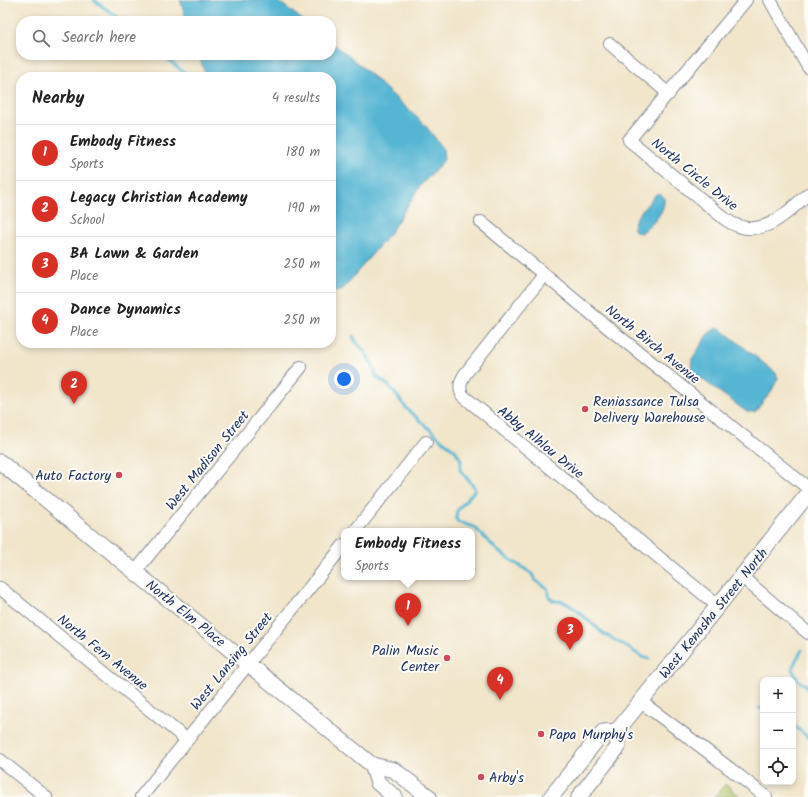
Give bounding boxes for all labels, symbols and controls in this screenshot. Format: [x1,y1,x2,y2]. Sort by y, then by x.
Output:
search box [16,16,336,60]
text: Search here [62,26,136,50]
icon: search [30,27,52,49]
text: Nearby [32,85,84,112]
text: 4 results [272,88,320,109]
text: Embody Fitness [70,130,176,154]
street label: North Circle Drive [646,133,743,217]
text: 1 [43,142,47,163]
text: 180 m [286,142,320,163]
text: Sports [70,154,104,175]
text: Legacy Christian Academy [70,186,248,210]
text: 2 [41,198,49,219]
text: 190 m [288,198,320,219]
text: School [70,210,105,231]
text: BA Lawn & Garden [70,242,198,266]
text: 3 [41,254,49,275]
text: 250 m [283,254,320,275]
text: Place [70,266,98,287]
text: Dance Dynamics [70,298,181,322]
street label: North Birch Avenue [600,300,705,390]
text: 4 [41,310,49,331]
text: 250 m [283,310,320,331]
text: Place [70,322,98,343]
your location [334,369,354,389]
pin: 2 [61,371,87,404]
place label: Reniassance Tulsa Delivery Warehouse [593,391,706,429]
street label: Abby Alhlou Drive [492,401,589,485]
marker: Reniassance Tulsa Delivery Warehouse [580,404,590,414]
street label: West Madison Street [161,405,255,515]
place label: Auto Factory [35,465,111,487]
marker: Auto Factory [114,470,124,480]
popup [341,528,475,580]
text: Embody Fitness [355,532,461,556]
street label: West Kenosha Street North [654,543,774,684]
text: Sports [355,556,389,577]
street label: North Elm Place [141,575,231,653]
pin: 1 [395,593,421,626]
street label: West Lansing Street [185,607,279,715]
street label: North Fern Avenue [52,609,153,697]
pin: 3 [557,617,583,650]
place label: Palin Music Center [372,640,440,678]
marker: Palin Music Center [442,653,452,663]
pin: 4 [487,667,513,700]
map controls [760,677,796,785]
button: + [760,677,796,713]
button: − [760,713,796,749]
place label: Papa Murphy's [549,724,633,746]
marker: Papa Murphy's [536,729,546,739]
button: locate [760,749,796,785]
place label: Arby's [489,767,524,789]
marker: Arby's [476,772,486,782]

